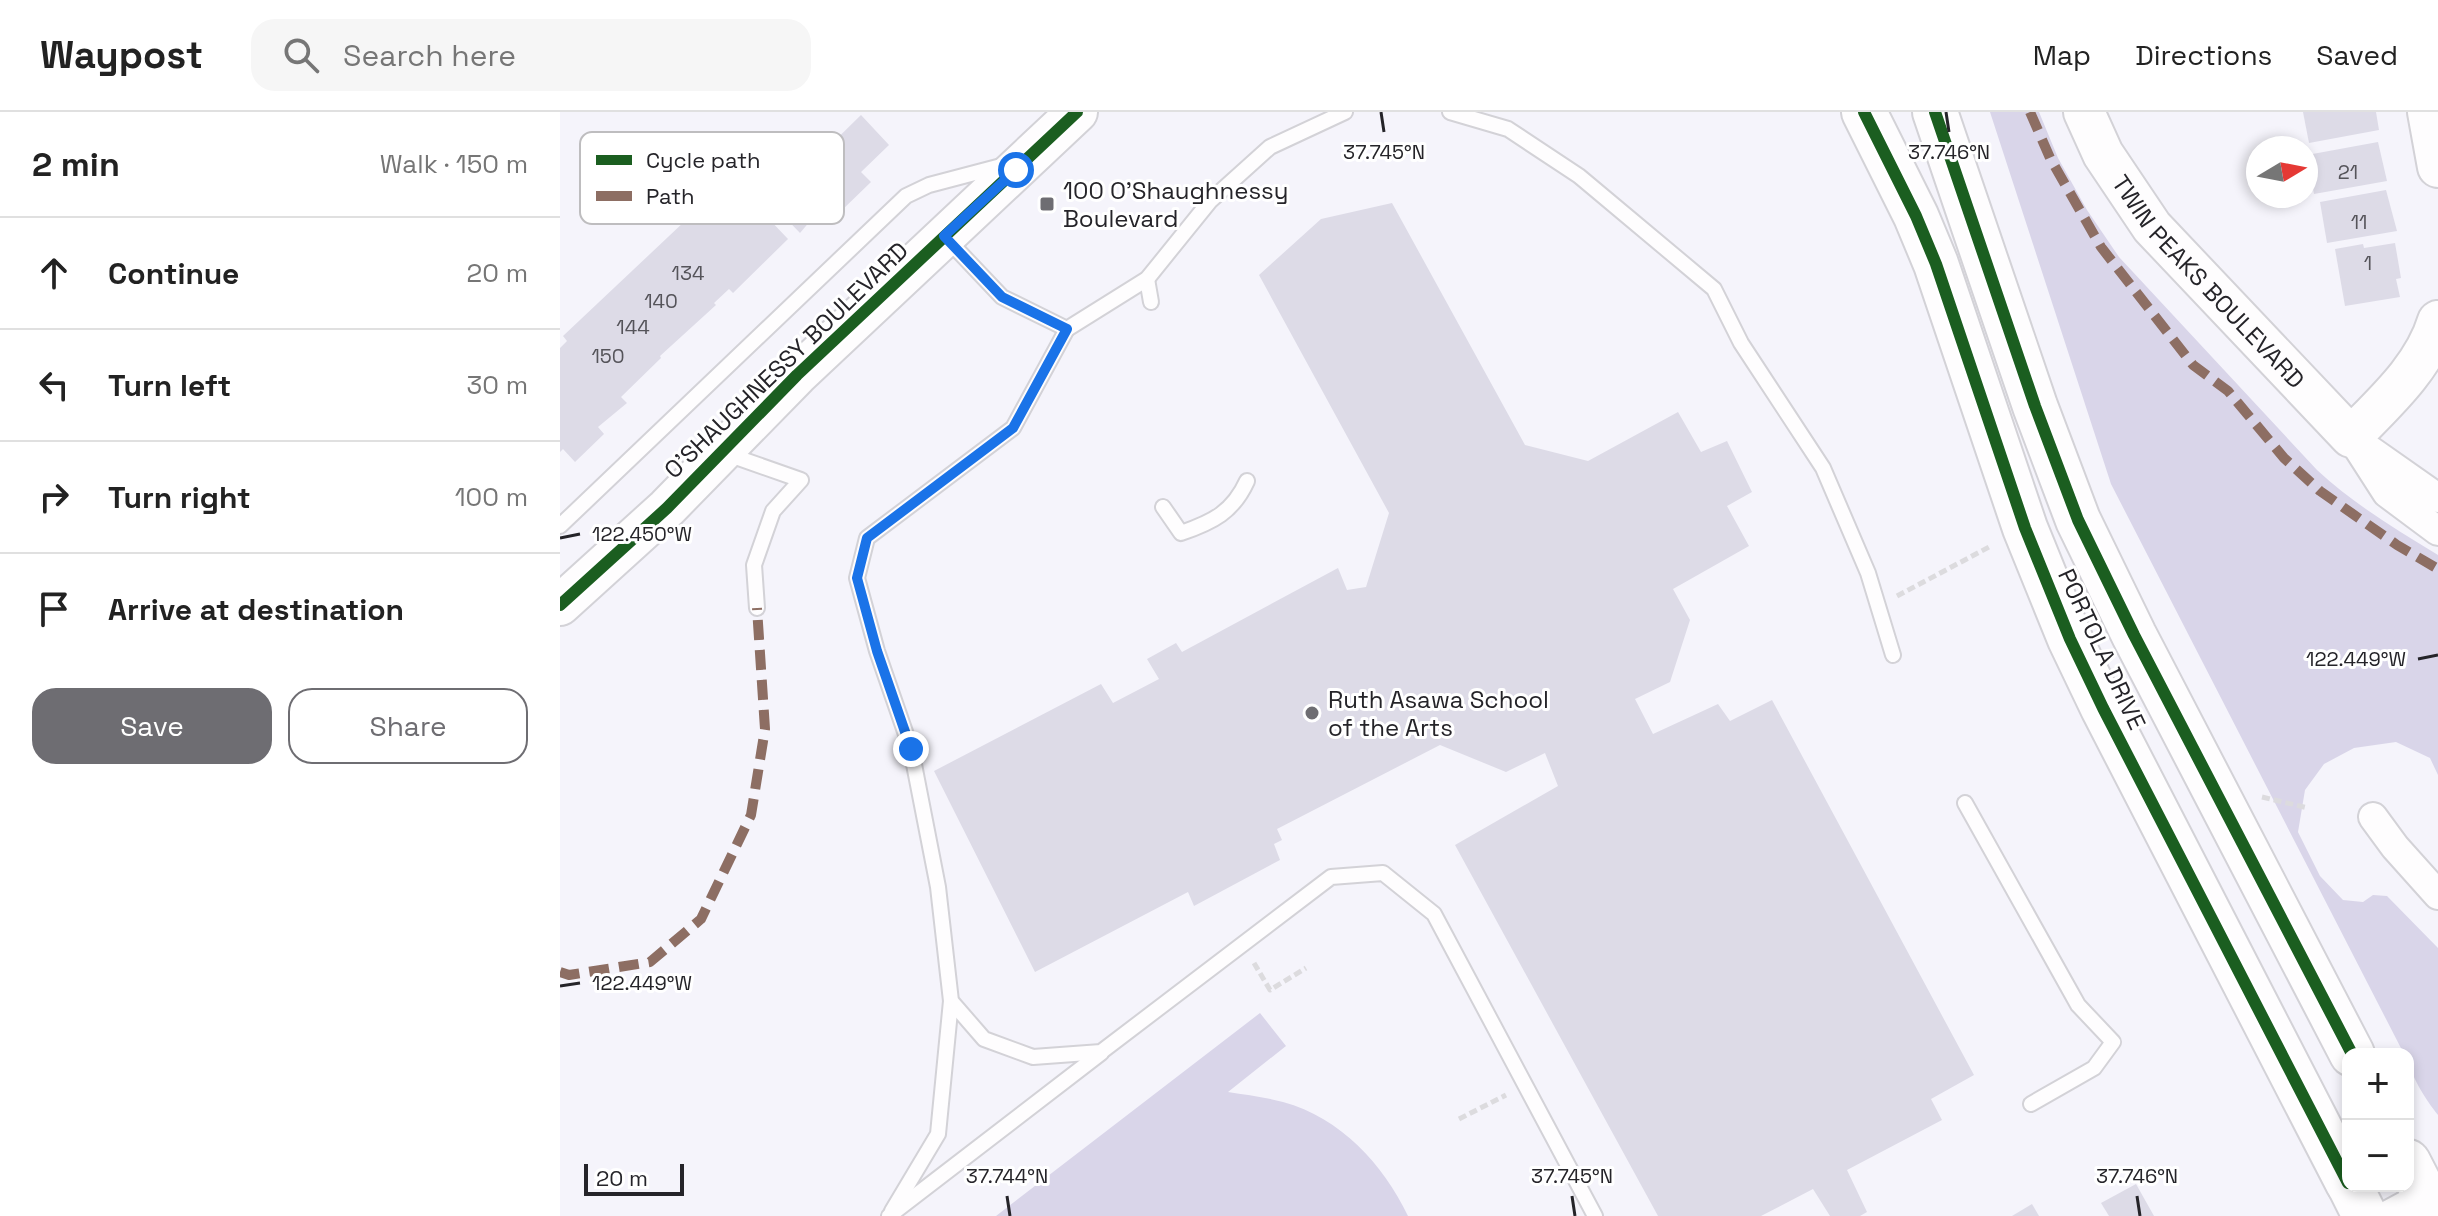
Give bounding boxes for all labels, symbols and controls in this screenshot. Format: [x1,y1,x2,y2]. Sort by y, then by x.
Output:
search box [251,19,811,91]
text: Waypost [40,31,203,79]
icon: search [279,33,323,77]
text: Search here [343,36,516,75]
text: Map [2033,37,2091,73]
text: Directions [2135,37,2272,73]
text: Saved [2316,37,2398,73]
legend [580,132,844,224]
north arrow [2246,136,2318,208]
text: 37.745°N [1343,139,1425,165]
text: 37.746°N [1908,139,1990,165]
text: 2 min [32,143,120,186]
text: Cycle path [646,146,761,174]
text: Walk · 150 m [380,147,528,181]
route start [998,152,1034,188]
house number: 21 [2338,159,2358,185]
street label: TWIN PEAKS BOULEVARD [2106,169,2312,394]
place label: 100 O'Shaughnessy Boulevard [1063,175,1288,234]
text: Path [646,182,695,210]
marker: 100 O'Shaughnessy Boulevard [1038,195,1056,213]
house number: 11 [2351,209,2367,235]
street label: O'SHAUGHNESSY BOULEVARD [657,235,915,485]
house number: 1 [2364,250,2372,276]
icon: ahead [32,251,76,295]
text: Continue [108,254,239,293]
text: 20 m [467,256,528,290]
house number: 134 [672,260,704,286]
house number: 140 [644,288,678,314]
house number: 144 [616,314,650,340]
house number: 150 [591,343,625,369]
icon: left [32,363,76,407]
text: Turn left [108,366,231,405]
text: 30 m [467,368,528,402]
icon: right [32,475,76,519]
text: Turn right [108,478,251,517]
text: 100 m [455,480,528,514]
text: 122.450°W [592,521,692,547]
street label: PORTOLA DRIVE [2051,564,2153,734]
icon: arrive [32,587,76,631]
text: Arrive at destination [108,590,404,629]
text: 122.449°W [2306,646,2406,672]
place label: Ruth Asawa School of the Arts [1328,684,1549,743]
button: Save [32,688,272,764]
button: Share [288,688,528,764]
marker: Ruth Asawa School of the Arts [1303,704,1321,722]
route end [893,731,929,767]
text: 122.449°W [592,970,692,996]
map controls [2342,1048,2414,1192]
button: + [2342,1048,2414,1120]
button: − [2342,1120,2414,1192]
scale bar [584,1160,684,1196]
text: 37.744°N [966,1163,1048,1189]
text: 37.745°N [1531,1163,1613,1189]
text: 37.746°N [2096,1163,2178,1189]
text: 20 m [596,1164,648,1192]

